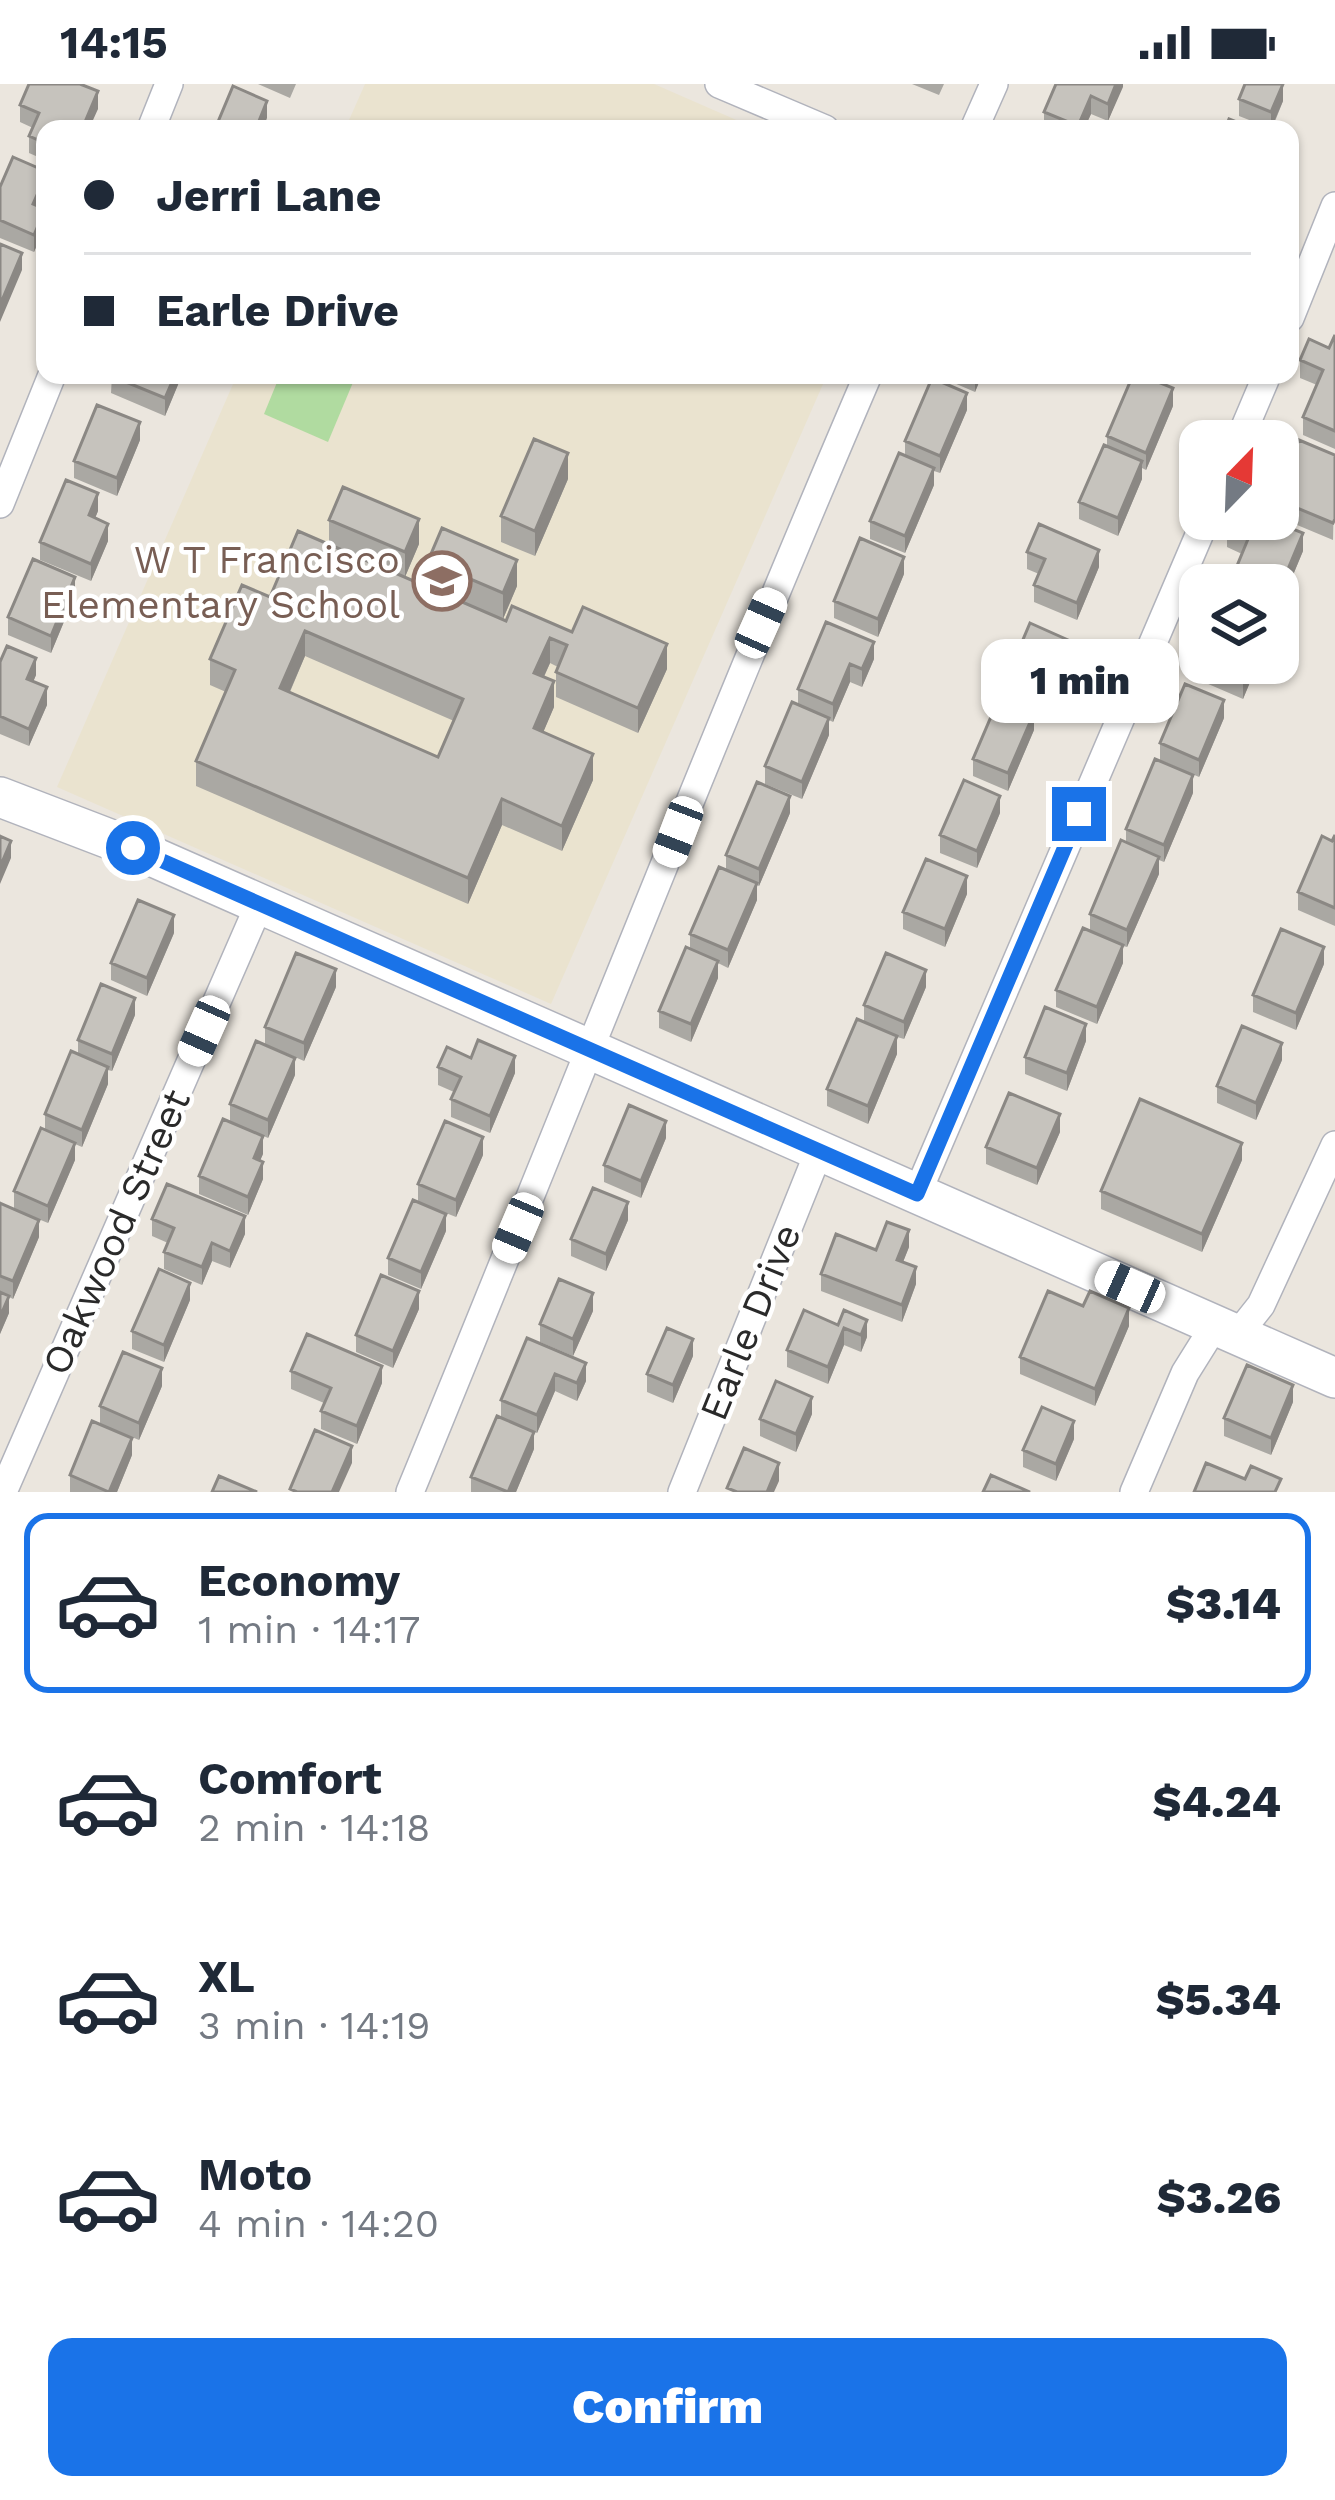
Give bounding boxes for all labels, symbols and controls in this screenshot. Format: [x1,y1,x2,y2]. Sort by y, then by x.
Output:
text: 14:15 [60,16,168,69]
text: Jerri Lane [156,169,382,222]
text: Earle Drive [156,284,399,337]
north arrow [1179,420,1299,540]
map controls [1179,420,1299,684]
place label: W T Francisco Elementary School [41,537,400,627]
school or university icon: W T Francisco Elementary School [411,550,473,612]
button: layers [1179,564,1299,684]
car [730,583,792,663]
callout: 1 min [980,640,1178,724]
text: 1 min [1030,658,1130,703]
route end [1052,787,1106,841]
car [648,792,708,872]
route start [106,821,160,875]
car [173,991,235,1071]
street label: Oakwood Street [33,1082,199,1382]
car [487,1188,549,1268]
street label: Earle Drive [690,1217,810,1427]
car [1090,1256,1170,1318]
icon: car [54,1549,162,1657]
text: Economy [198,1554,400,1607]
text: $3.14 [1166,1577,1281,1630]
text: 1 min · 14:17 [198,1607,421,1652]
icon: car [54,1747,162,1855]
text: Comfort [198,1752,382,1805]
text: $4.24 [1152,1775,1281,1828]
text: 2 min · 14:18 [198,1805,430,1850]
icon: car [54,1945,162,2053]
text: XL [198,1950,255,2003]
text: $5.34 [1156,1973,1281,2026]
text: 3 min · 14:19 [198,2003,430,2048]
icon: car [54,2143,162,2251]
text: Moto [198,2148,312,2201]
text: $3.26 [1157,2171,1281,2224]
text: 4 min · 14:20 [198,2201,439,2246]
button: Confirm [48,2338,1287,2476]

